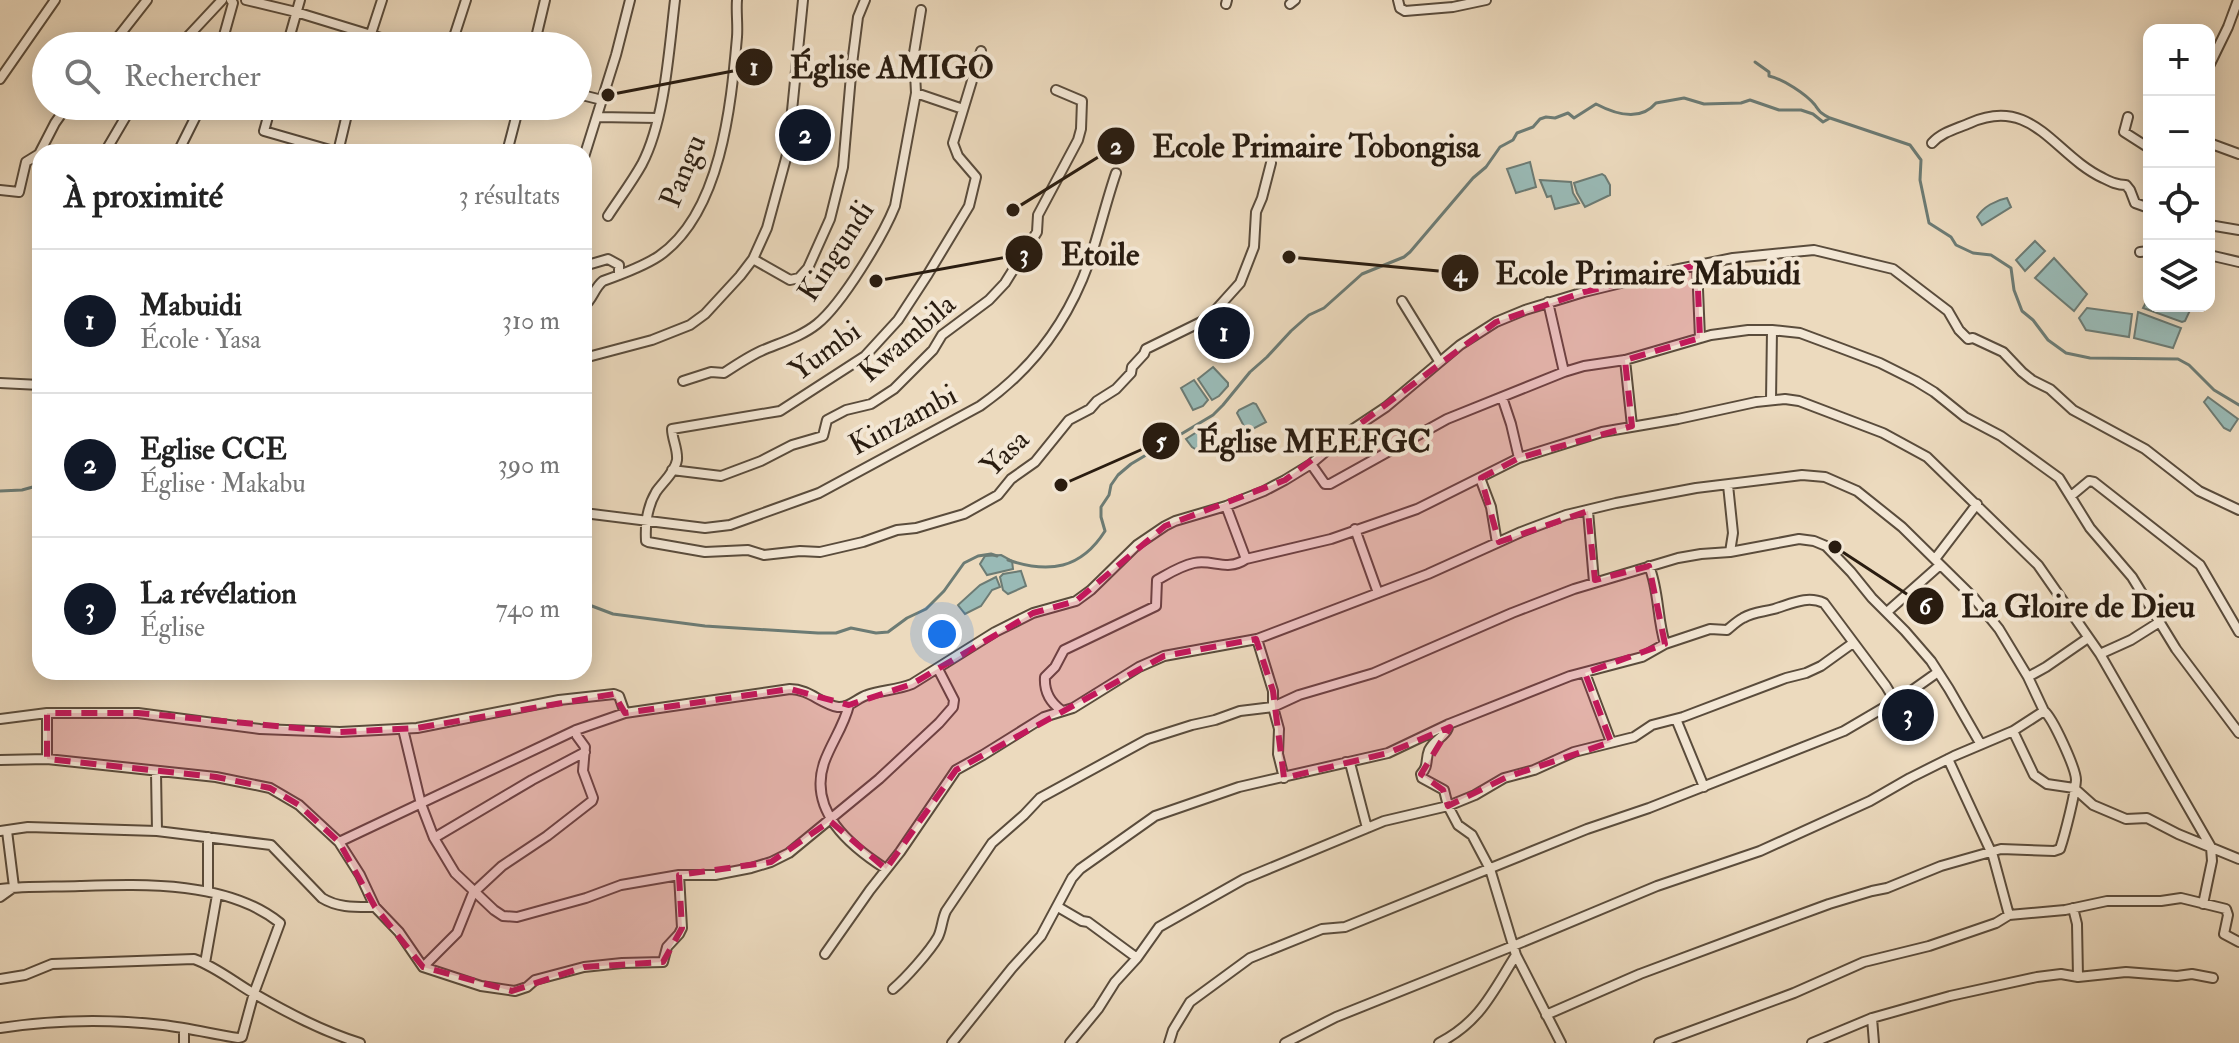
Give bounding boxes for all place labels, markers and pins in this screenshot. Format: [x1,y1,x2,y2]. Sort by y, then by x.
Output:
callout: Église AMIGO [734,39,1010,95]
pin: 2 [779,105,831,165]
callout: Ecole Primaire Tobongisa [1096,118,1496,174]
callout: Etoile [1004,226,1155,282]
callout: Ecole Primaire Mabuidi [1440,245,1817,301]
pin: 1 [1198,303,1250,363]
callout: Église MEEFGC [1141,413,1447,469]
callout: La Gloire de Dieu [1905,578,2211,634]
pin: 3 [1882,685,1934,745]

